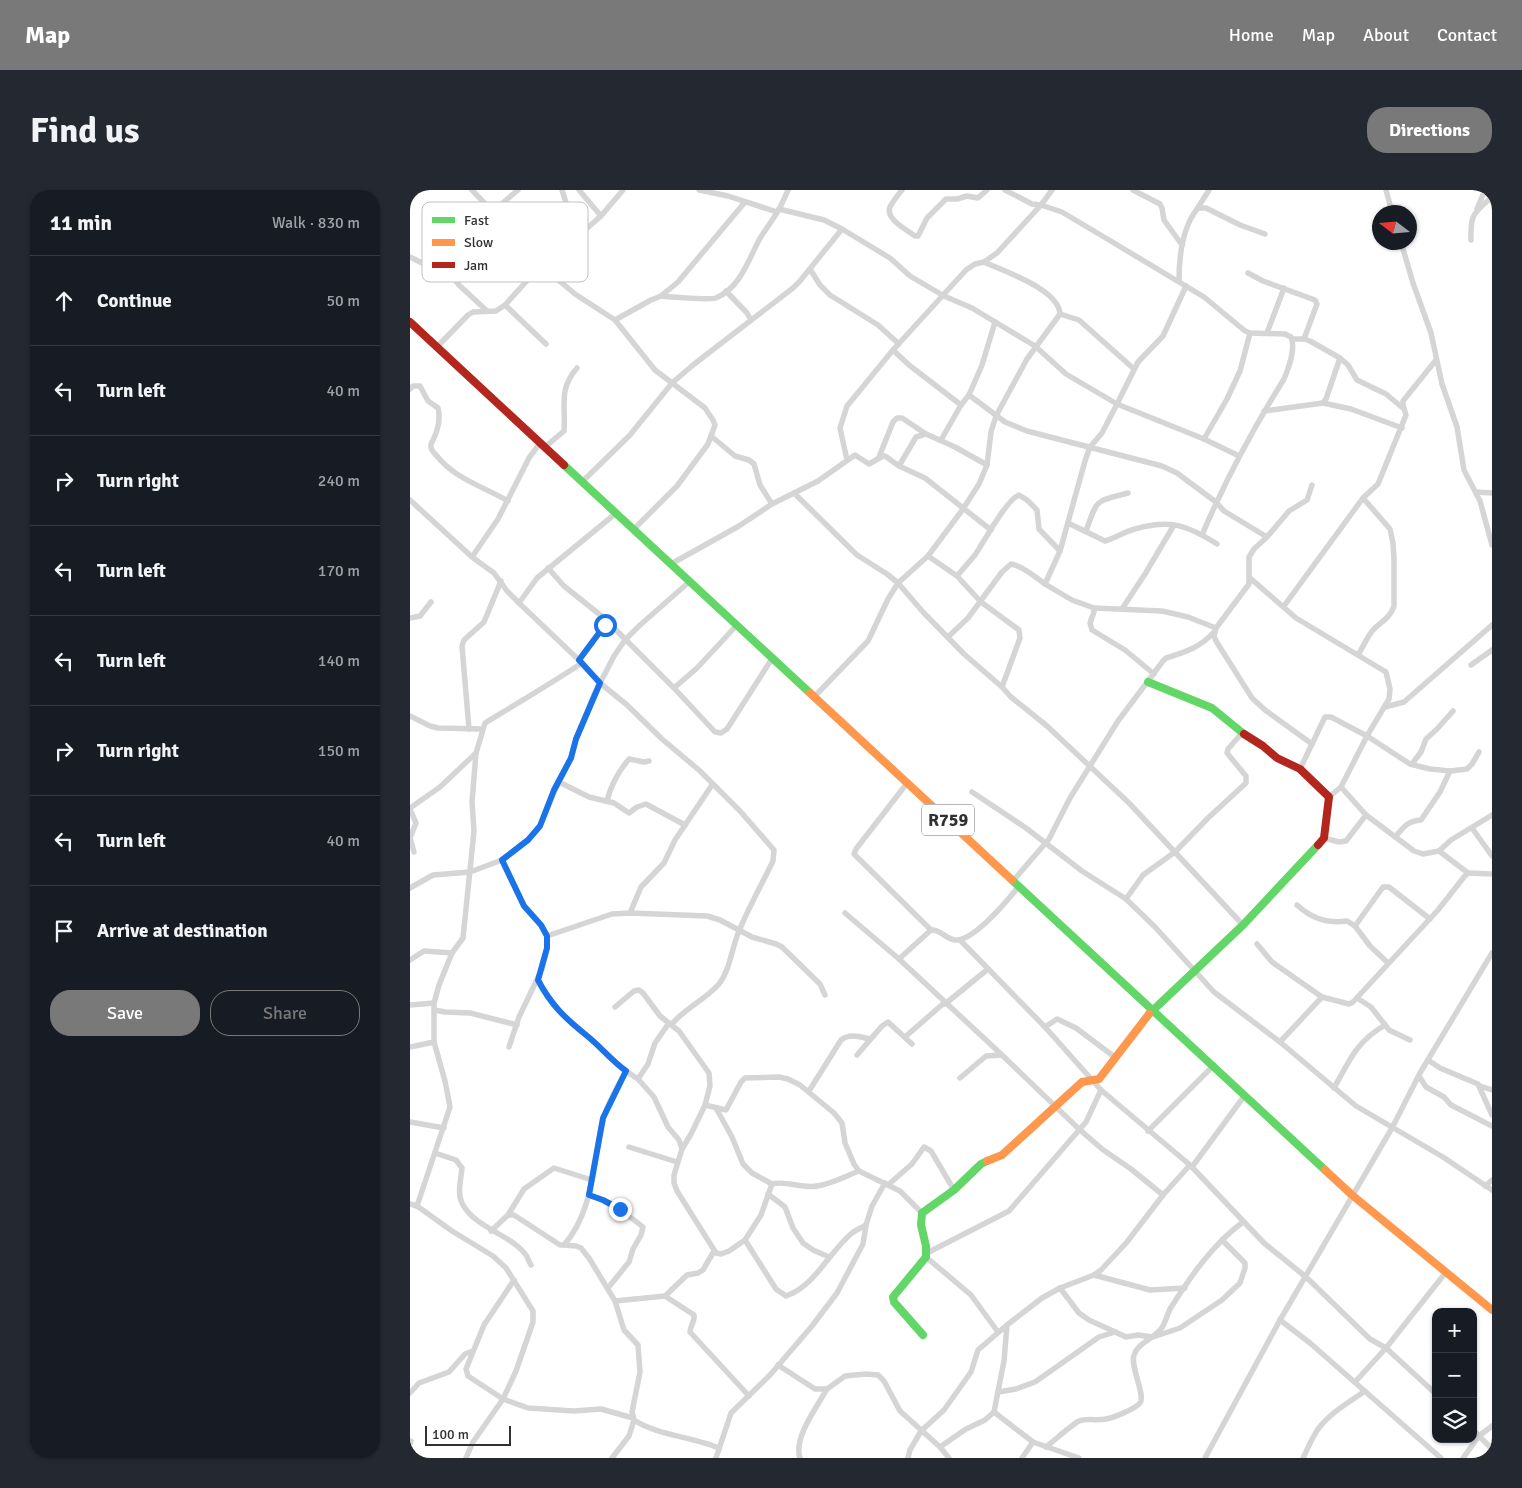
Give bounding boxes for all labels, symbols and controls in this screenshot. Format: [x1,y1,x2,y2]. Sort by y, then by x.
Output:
text: Map [25,20,70,50]
text: Home [1229,24,1274,46]
text: Map [1302,24,1335,46]
text: About [1363,24,1409,46]
text: Contact [1437,24,1497,46]
button: Directions [1367,107,1492,153]
text: Find us [30,109,140,152]
legend [422,202,588,282]
north arrow [1372,205,1417,250]
text: 11 min [50,210,112,236]
text: Fast [464,212,489,229]
text: Walk · 830 m [272,213,360,233]
text: Slow [464,234,493,251]
text: Jam [464,257,488,274]
icon: ahead [50,287,78,315]
text: Continue [97,289,172,313]
text: 50 m [326,291,360,311]
icon: left [50,377,78,405]
text: Turn left [97,379,166,403]
text: 40 m [326,381,360,401]
icon: right [50,467,78,495]
text: Turn right [97,469,179,493]
text: 240 m [318,471,360,491]
icon: left [50,557,78,585]
text: Turn left [97,559,166,583]
text: 170 m [318,561,360,581]
route start [594,614,617,637]
icon: left [50,647,78,675]
text: Turn left [97,649,166,673]
text: 140 m [318,651,360,671]
icon: right [50,737,78,765]
text: Turn right [97,739,179,763]
text: 150 m [318,741,360,761]
road number: R759 [922,804,974,836]
icon: left [50,827,78,855]
text: Turn left [97,829,166,853]
text: 40 m [326,831,360,851]
icon: arrive [50,917,78,945]
text: Arrive at destination [97,919,268,943]
button: Save [50,990,200,1036]
button: Share [210,990,360,1036]
route end [609,1198,632,1221]
map controls [1432,1308,1477,1443]
button: + [1432,1308,1477,1353]
button: − [1432,1353,1477,1398]
button: layers [1432,1398,1477,1443]
scale bar [425,1423,511,1446]
text: 100 m [432,1426,469,1443]

